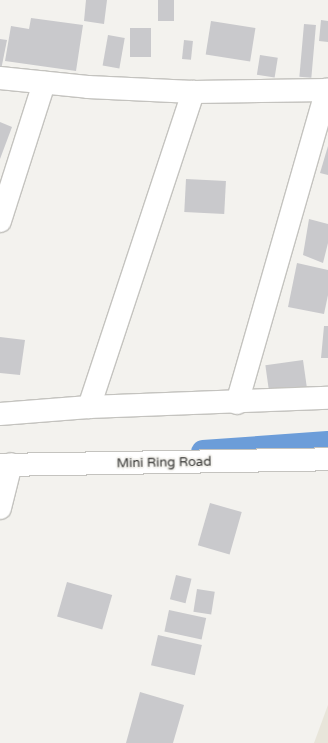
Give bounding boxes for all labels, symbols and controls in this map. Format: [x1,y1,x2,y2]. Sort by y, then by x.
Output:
street label: Mini Ring Road [116,454,212,472]

